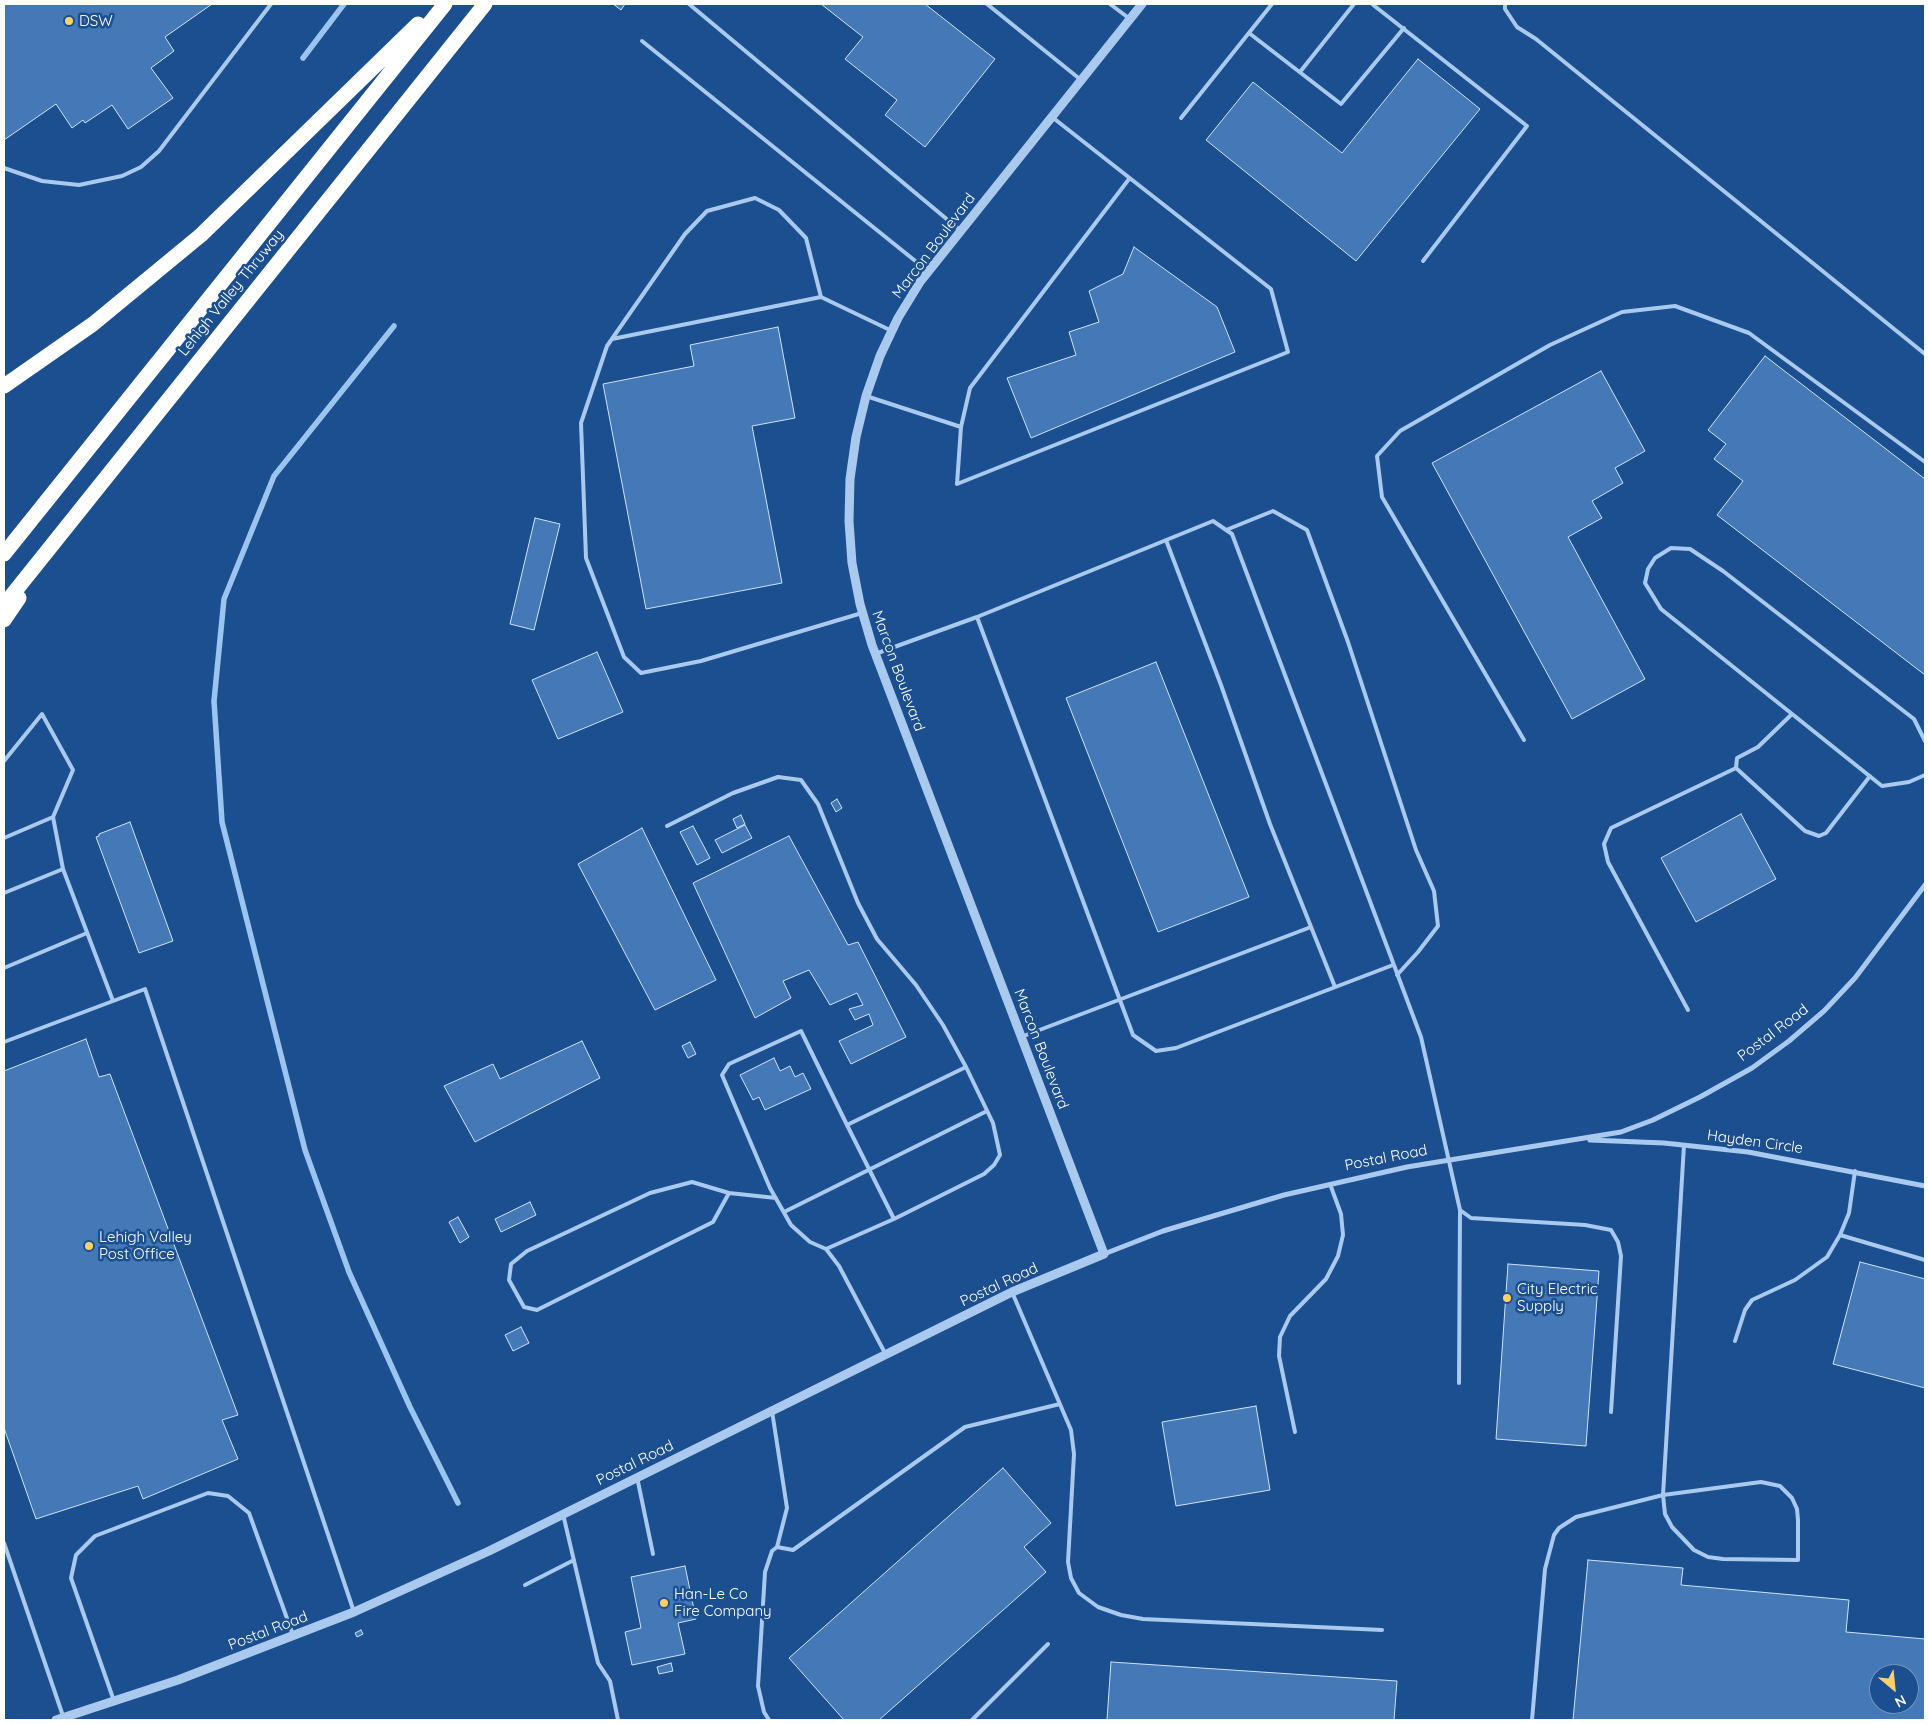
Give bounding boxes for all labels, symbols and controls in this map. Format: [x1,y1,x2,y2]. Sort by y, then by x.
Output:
place label: DSW [79,12,113,30]
marker: DSW [63,15,75,27]
street label: Marcon Boulevard [889,190,979,302]
street label: Lehigh Valley Thruway [174,226,288,360]
street label: Marcon Boulevard [868,608,928,734]
street label: Marcon Boulevard [1010,986,1072,1112]
street label: Postal Road [1734,1001,1812,1065]
street label: Hayden Circle [1706,1126,1804,1158]
street label: Postal Road [1343,1141,1429,1175]
place label: Lehigh Valley Post Office [99,1228,192,1263]
marker: Lehigh Valley Post Office [83,1240,95,1252]
street label: Postal Road [957,1259,1041,1311]
place label: City Electric Supply [1517,1280,1598,1315]
marker: City Electric Supply [1501,1292,1513,1304]
street label: Postal Road [593,1437,677,1489]
place label: Han-Le Co Fire Company [674,1585,772,1620]
marker: Han-Le Co Fire Company [658,1597,670,1609]
street label: Postal Road [226,1608,310,1654]
north arrow [1869,1664,1919,1714]
text: N [1892,1691,1909,1712]

